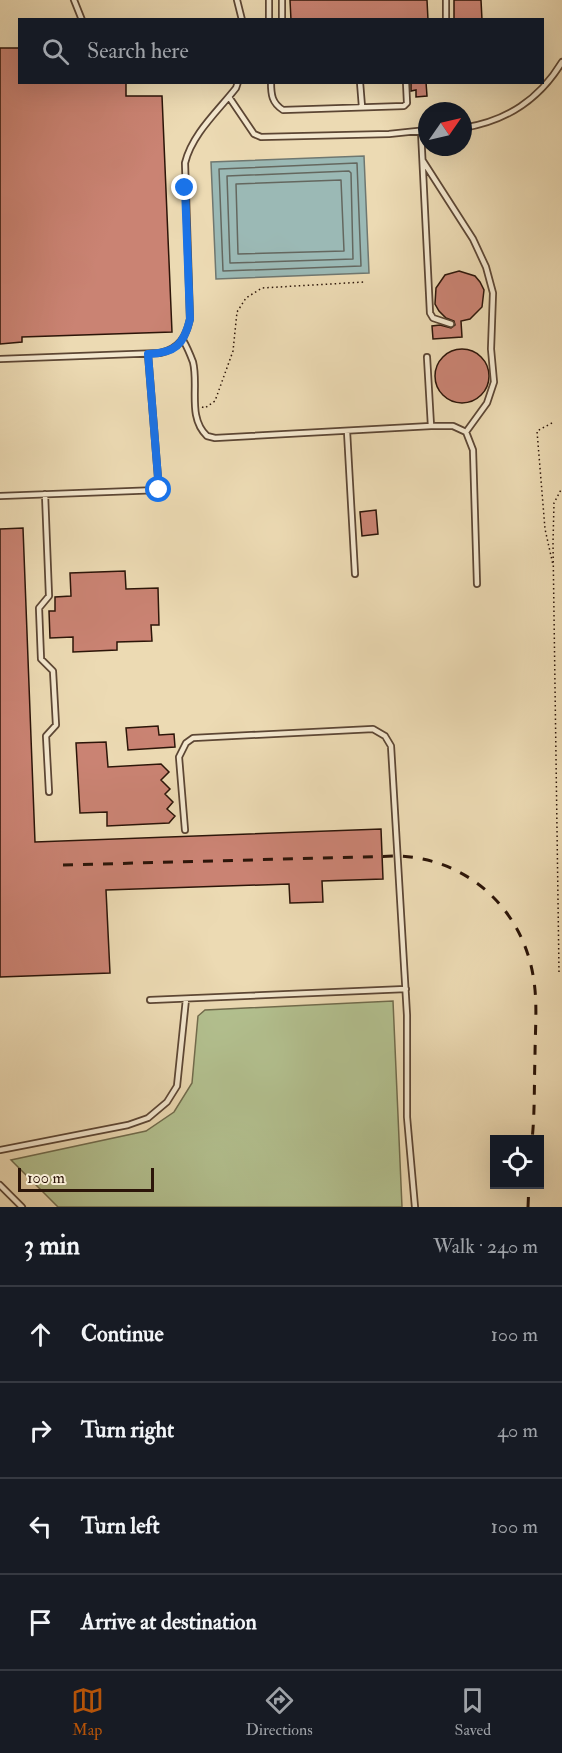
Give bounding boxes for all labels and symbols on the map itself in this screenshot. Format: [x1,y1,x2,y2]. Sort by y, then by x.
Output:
north arrow [418,102,472,156]
route end [171,174,197,200]
route start [145,476,171,502]
scale bar [18,1165,154,1192]

